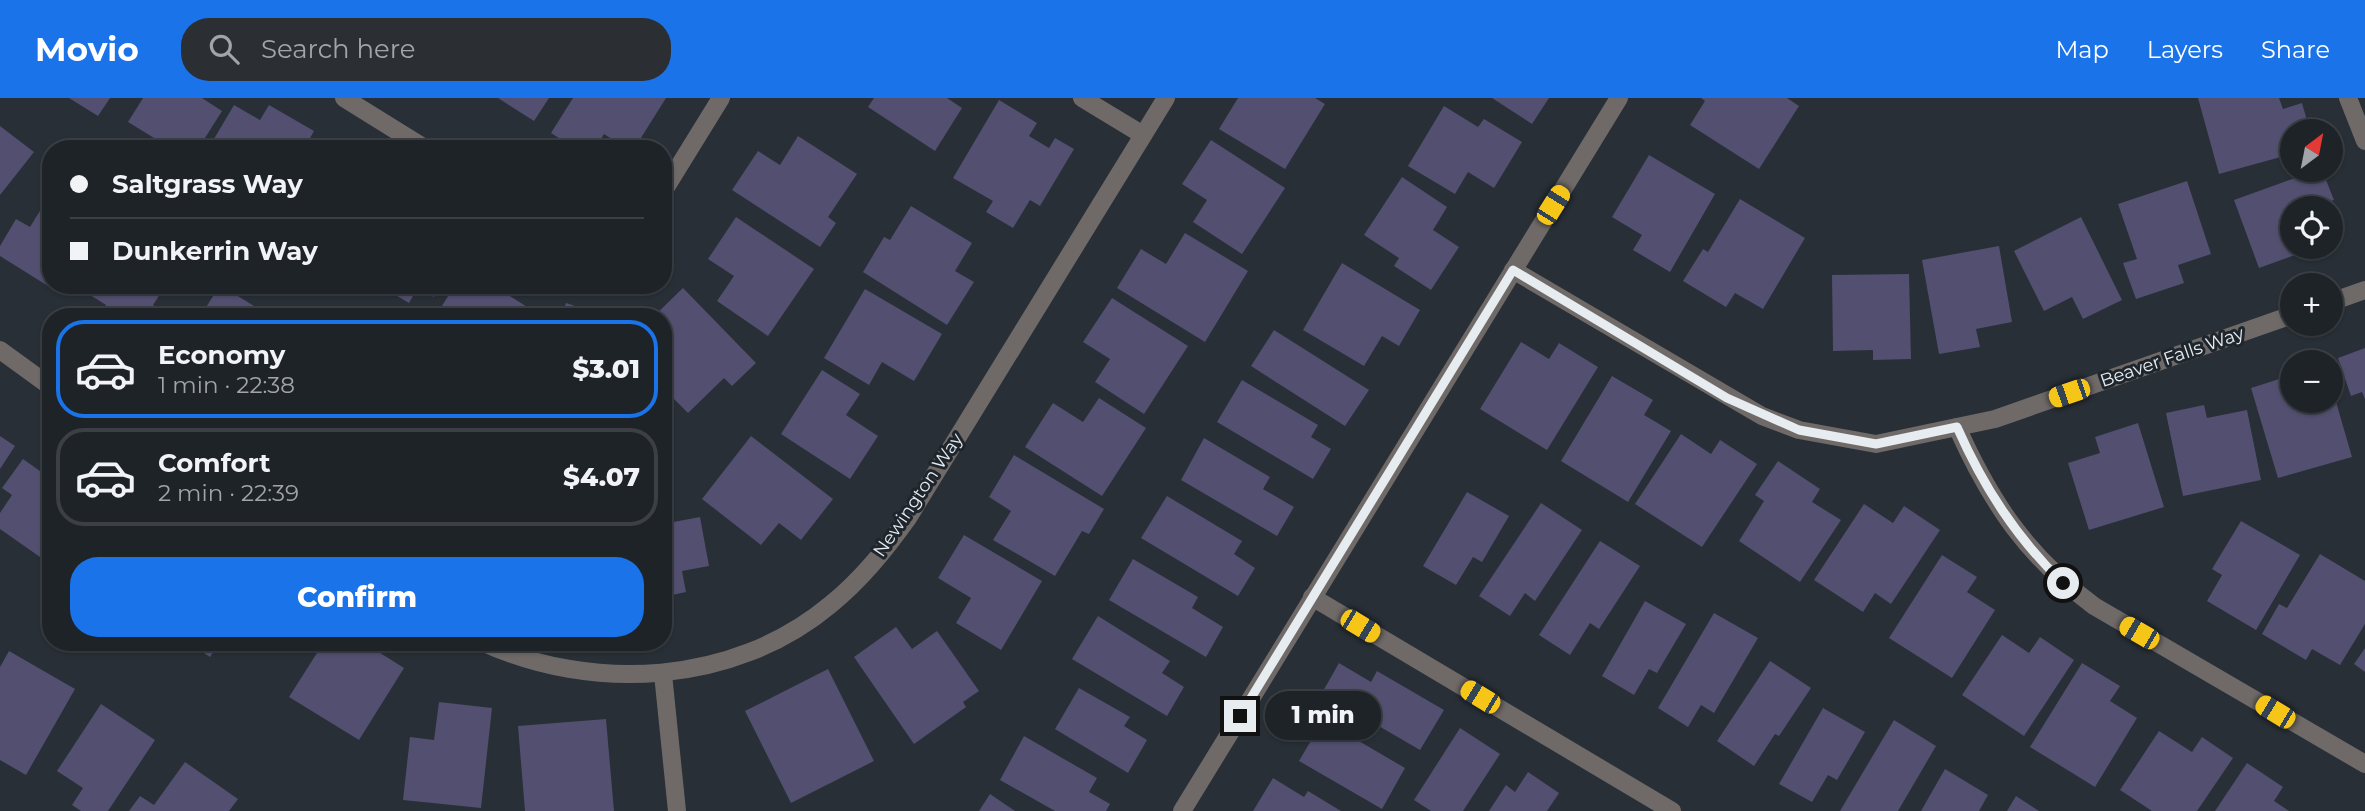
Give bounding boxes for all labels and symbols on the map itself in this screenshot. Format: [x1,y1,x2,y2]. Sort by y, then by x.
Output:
north arrow [2280,119,2343,182]
car [1533,182,1574,228]
street label: Beaver Falls Way [2097,322,2247,392]
car [2046,376,2093,410]
street label: Newington Way [868,429,968,561]
route start [2047,567,2079,599]
car [1337,606,1384,646]
car [2116,613,2163,653]
car [1457,677,1504,717]
callout: 1 min [1264,692,1380,740]
car [2252,692,2299,732]
route end [1224,700,1256,732]

